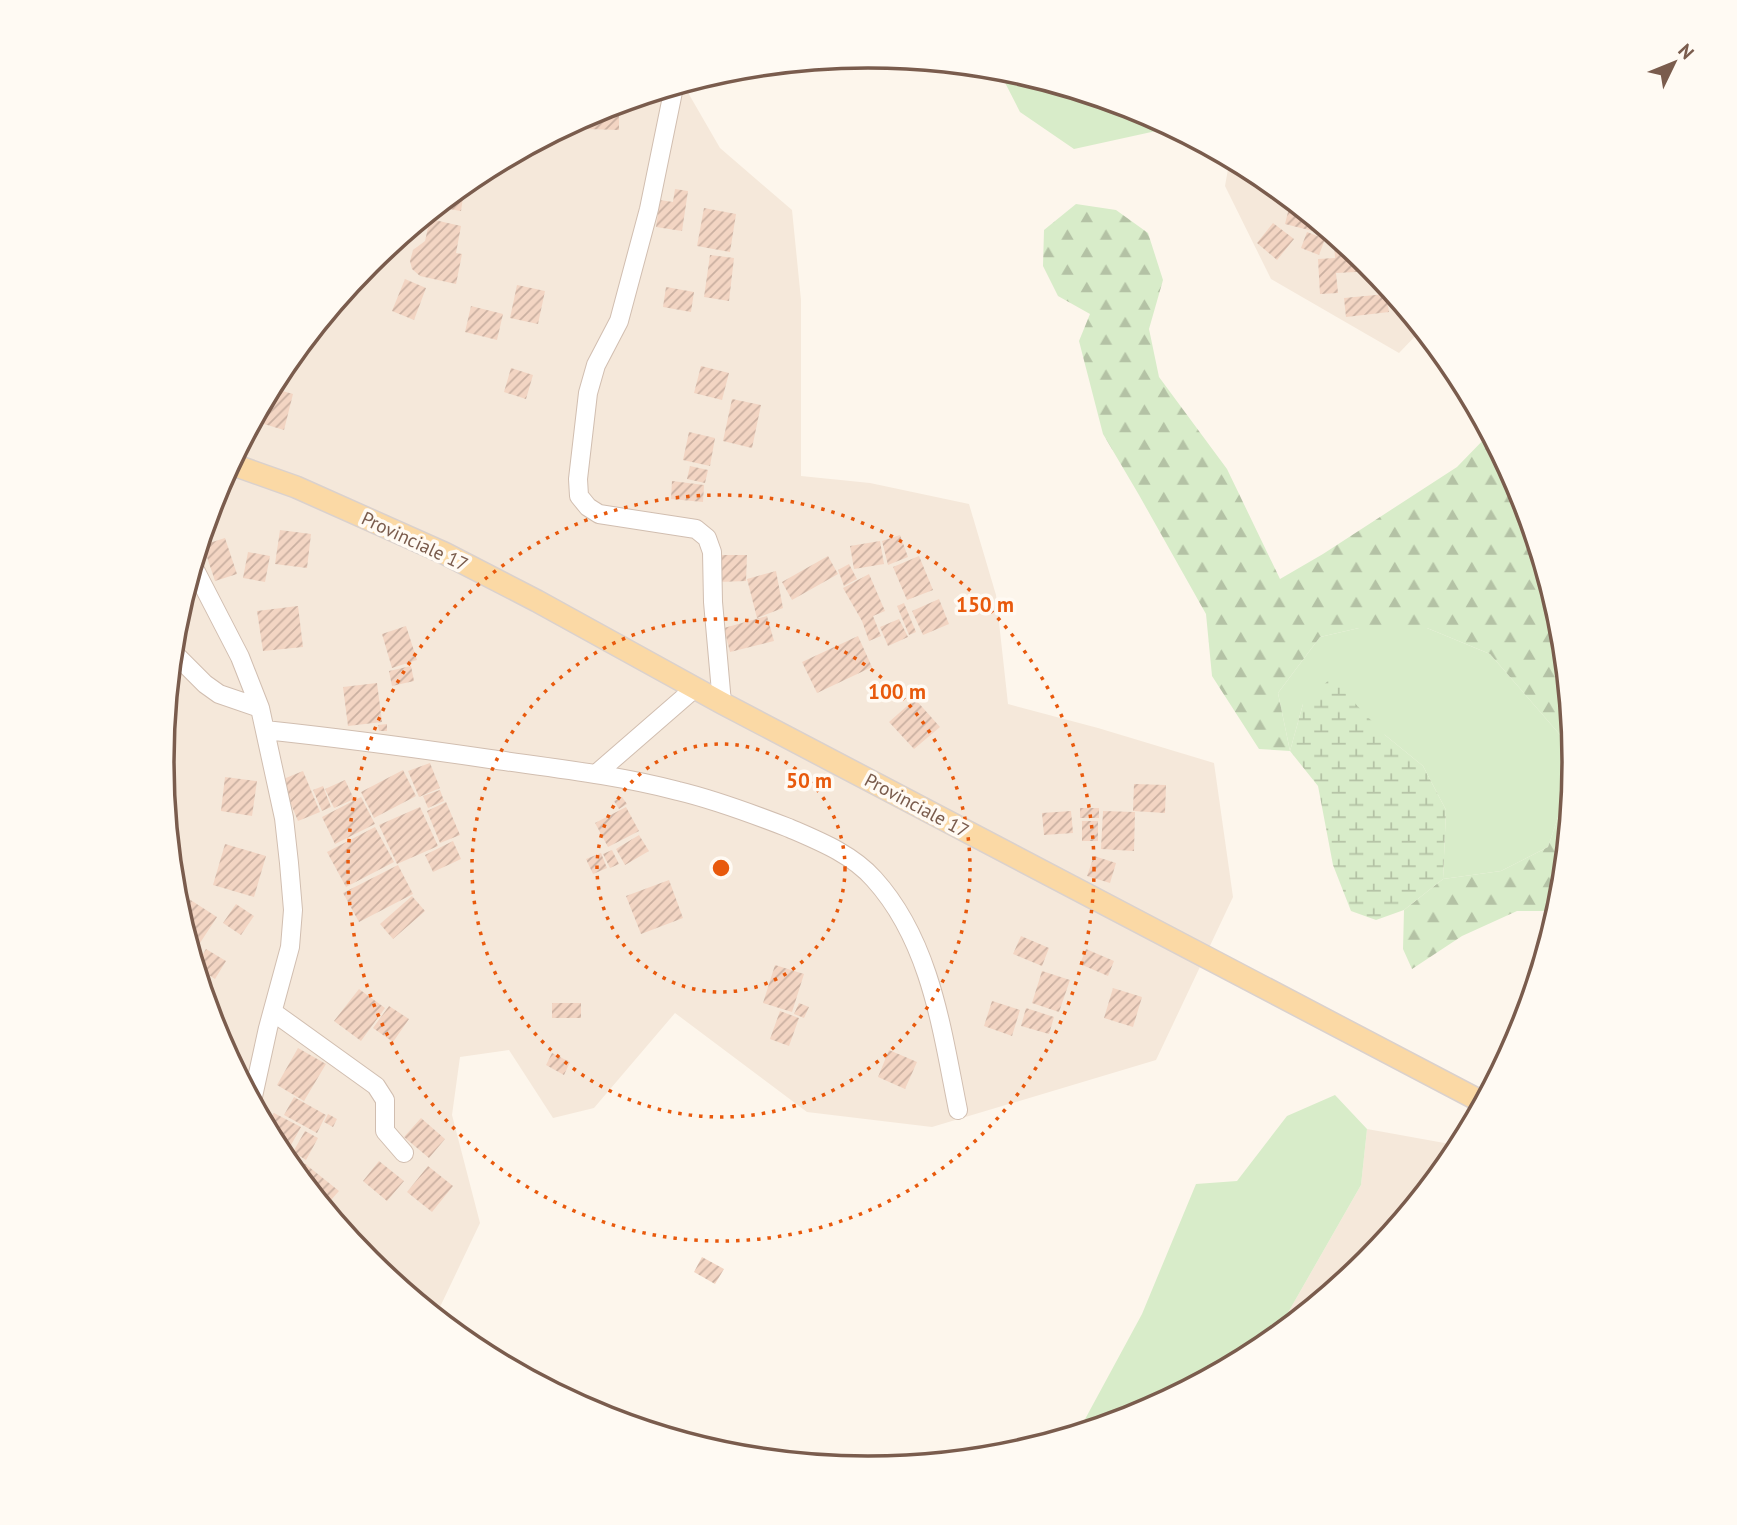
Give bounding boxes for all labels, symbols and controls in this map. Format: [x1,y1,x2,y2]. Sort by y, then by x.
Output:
north arrow [1639,28,1709,98]
text: N [1673,39,1699,64]
street label: Provinciale 17 [358,506,472,576]
text: 150 m [956,591,1014,618]
text: 100 m [868,678,926,705]
text: 50 m [786,767,832,794]
street label: Provinciale 17 [861,767,973,843]
centre of rings [709,856,733,880]

